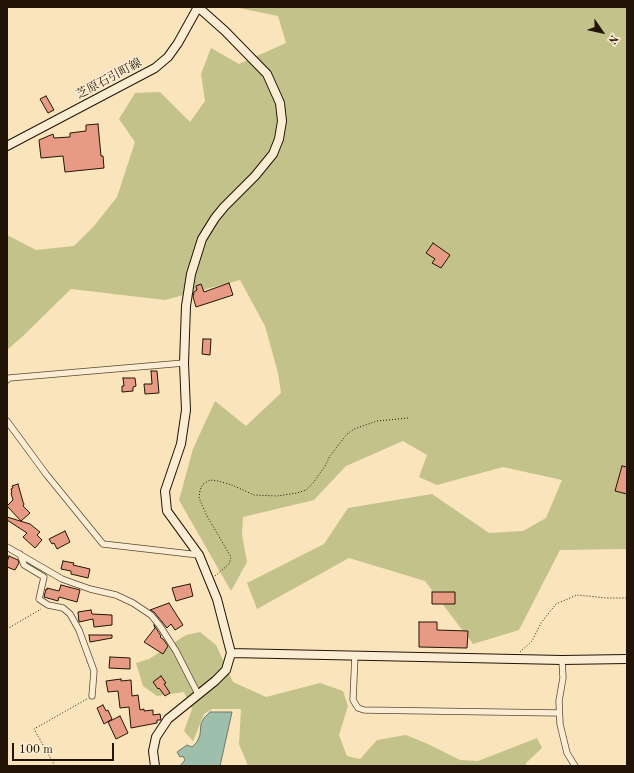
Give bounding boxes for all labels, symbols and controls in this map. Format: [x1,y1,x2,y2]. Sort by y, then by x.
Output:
north arrow [582,12,622,52]
text: N [605,32,619,46]
street label: 芝原石引町線 [74,56,144,102]
scale bar [14,735,116,761]
text: 100 m [19,744,53,756]

